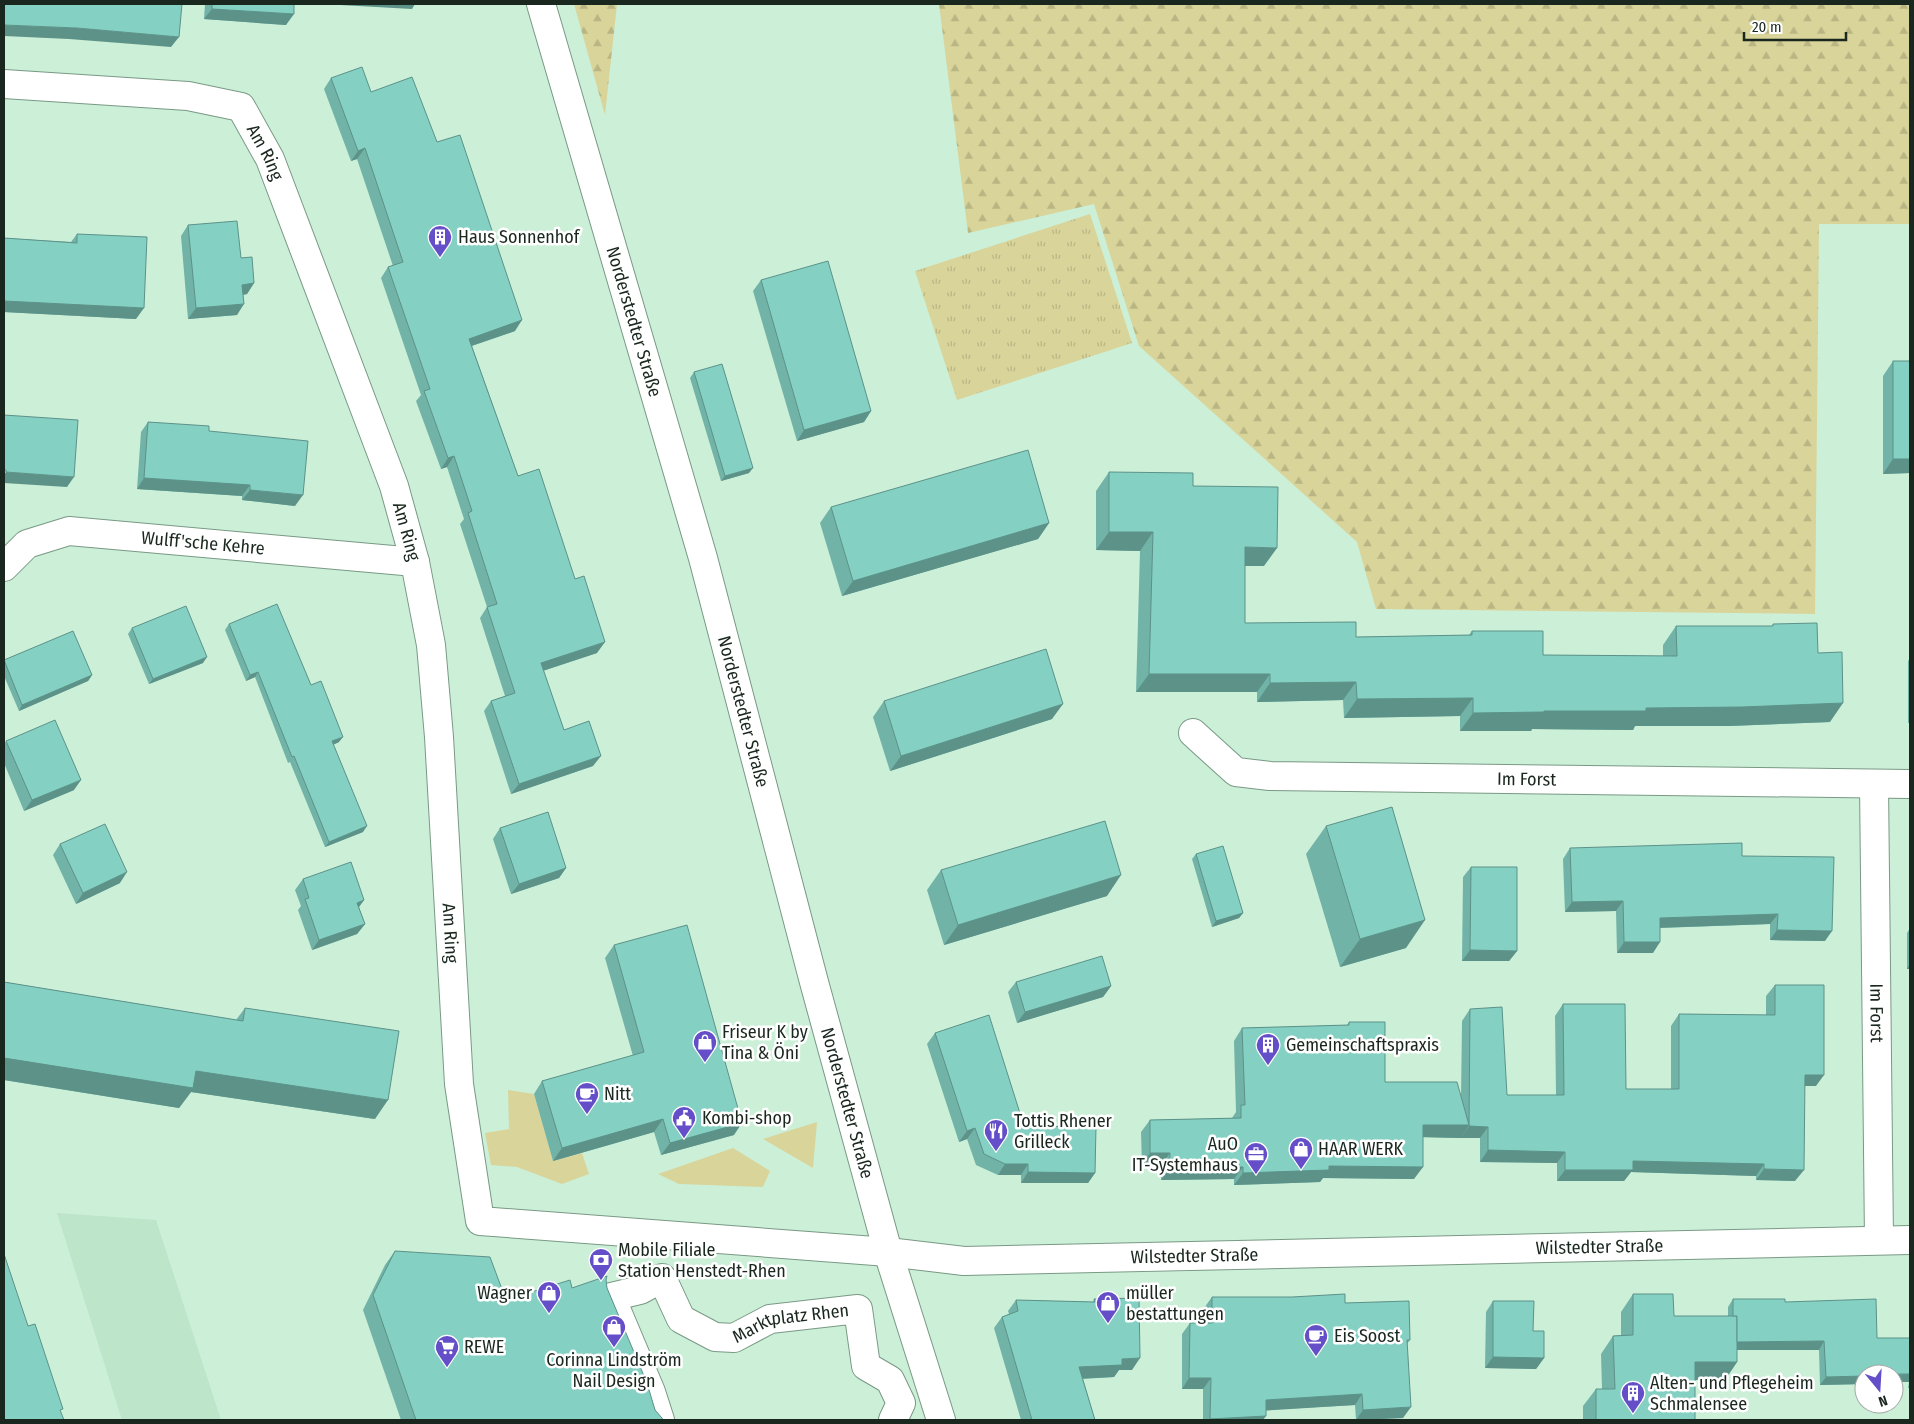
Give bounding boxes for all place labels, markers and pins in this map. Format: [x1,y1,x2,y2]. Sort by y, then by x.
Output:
building icon: Haus Sonnenhof [427,224,453,258]
place label: Haus Sonnenhof [458,226,581,248]
place label: Friseur K by Tina & Öni [722,1021,808,1064]
shop icon: Friseur K by Tina & Öni [692,1029,718,1063]
building icon: Gemeinschaftspraxis [1255,1032,1281,1066]
place label: Gemeinschaftspraxis [1286,1034,1439,1056]
cafe icon: Nitt [574,1081,600,1115]
place label: Nitt [604,1083,631,1105]
public building icon: Kombi-shop [671,1105,697,1139]
place label: Kombi-shop [702,1107,792,1129]
place label: Tottis Rhener Grilleck [1014,1110,1113,1153]
restaurant icon: Tottis Rhener Grilleck [983,1118,1009,1152]
place label: AuO IT-Systemhaus [1132,1133,1238,1176]
shop icon: HAAR WERK [1288,1136,1314,1170]
place label: HAAR WERK [1318,1138,1404,1160]
office icon: AuO IT-Systemhaus [1243,1141,1269,1175]
place label: Mobile Filiale Station Henstedt-Rhen [618,1239,786,1282]
bank icon: Mobile Filiale Station Henstedt-Rhen [588,1247,614,1281]
shop icon: Wagner [536,1280,562,1314]
place label: Wagner [477,1282,533,1304]
place label: müller bestattungen [1126,1282,1224,1325]
shop icon: müller bestattungen [1095,1290,1121,1324]
shop icon: Corinna Lindström Nail Design [601,1314,627,1348]
cafe icon: Eis Soost [1303,1323,1329,1357]
place label: Eis Soost [1334,1325,1400,1347]
supermarket icon: REWE [434,1334,460,1368]
place label: REWE [464,1336,504,1358]
place label: Corinna Lindström Nail Design [546,1349,682,1392]
place label: Alten- und Pflegeheim Schmalensee [1650,1372,1814,1415]
building icon: Alten- und Pflegeheim Schmalensee [1620,1380,1646,1414]

